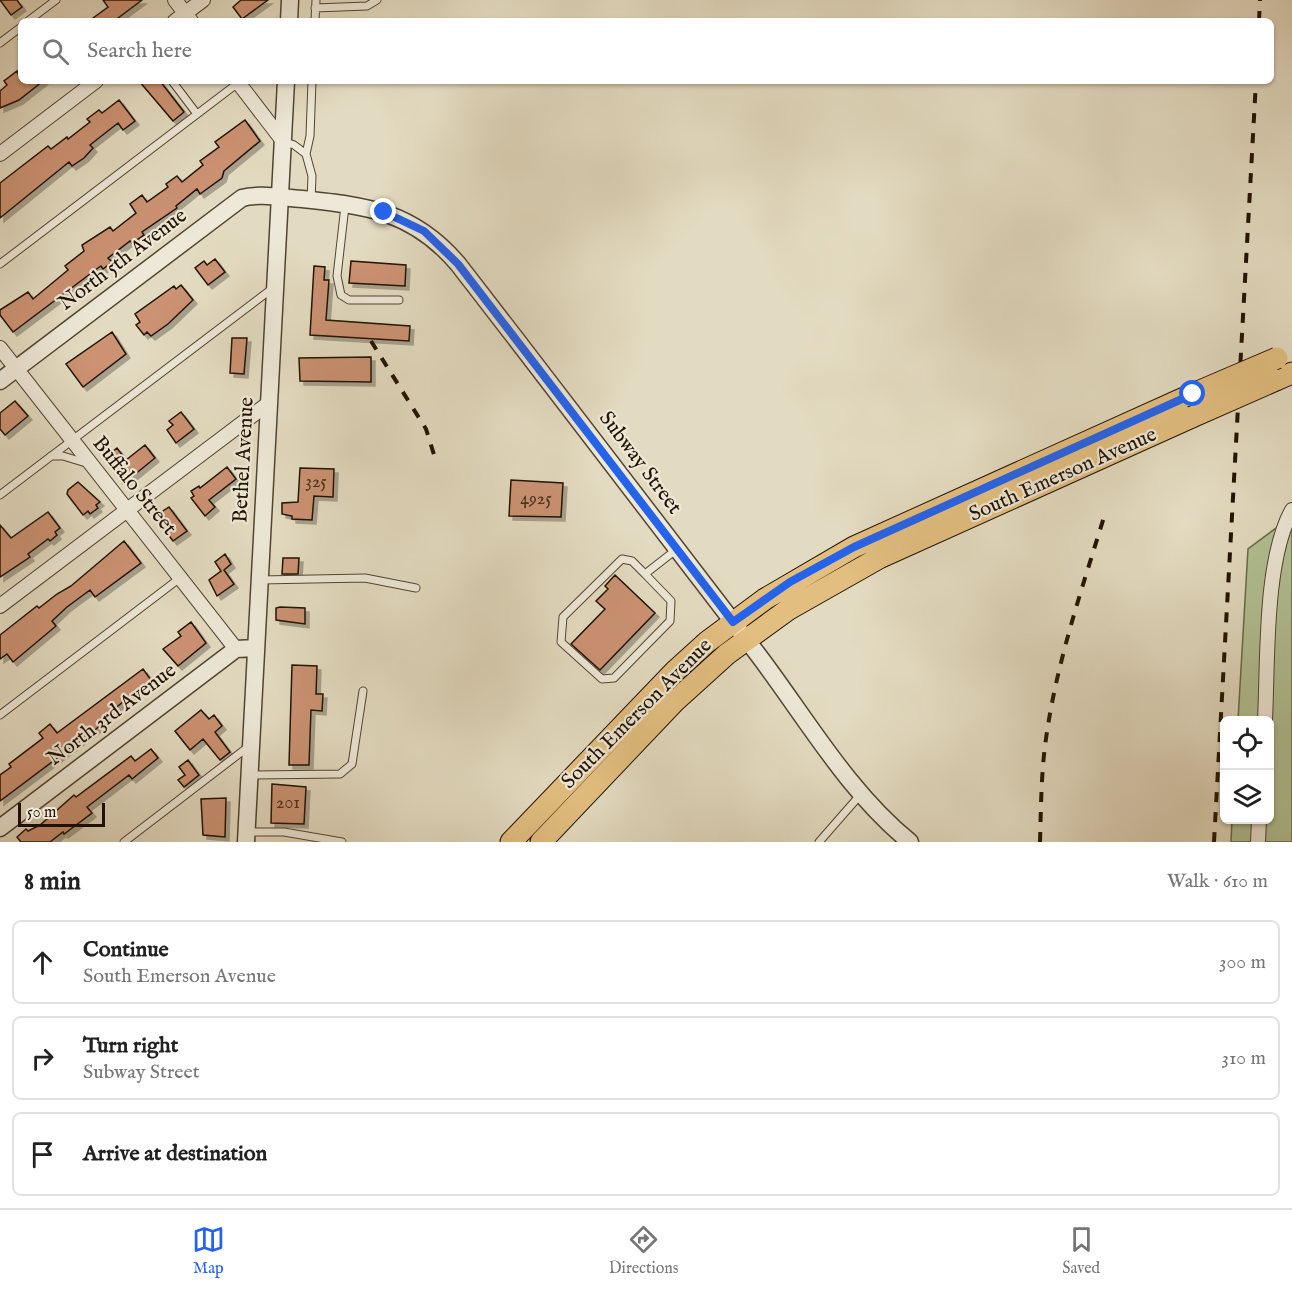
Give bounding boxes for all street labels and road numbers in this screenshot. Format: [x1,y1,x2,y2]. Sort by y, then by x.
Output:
street label: North 5th Avenue [53,203,193,317]
street label: Bethel Avenue [227,396,261,524]
street label: Subway Street [592,406,688,520]
street label: South Emerson Avenue [965,421,1161,529]
street label: Buffalo Street [86,431,182,541]
street label: South Emerson Avenue [556,633,718,795]
street label: North 3rd Avenue [42,657,182,772]

